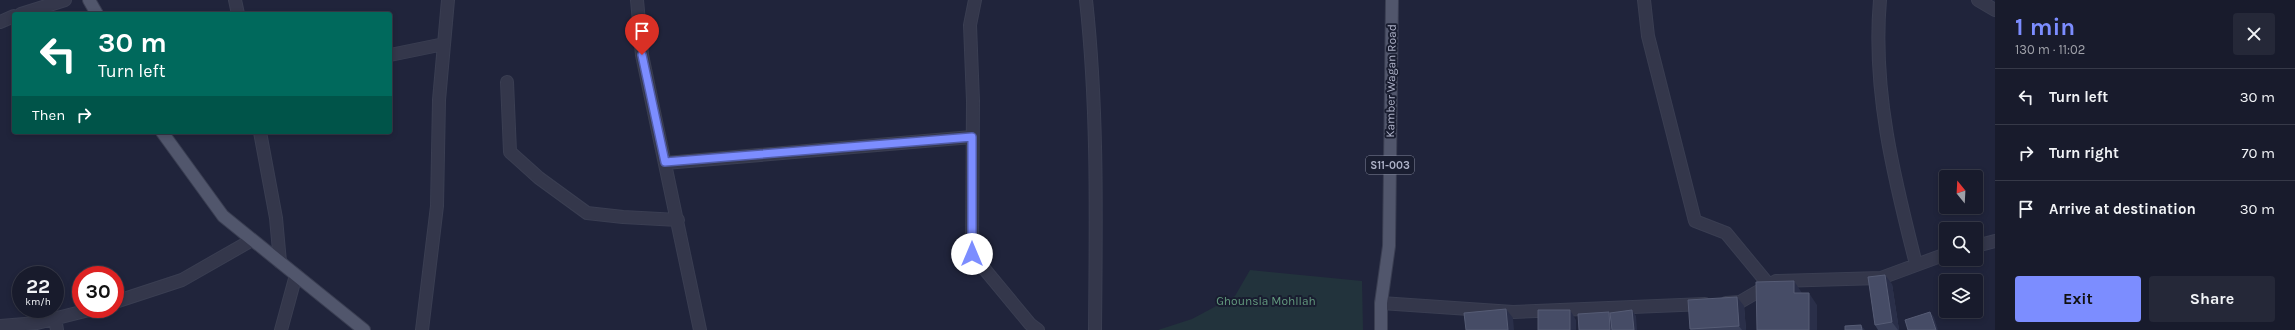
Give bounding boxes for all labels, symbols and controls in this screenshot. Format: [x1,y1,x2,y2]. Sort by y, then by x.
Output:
text: 1 min [2015,13,2075,41]
button: close [2233,13,2275,55]
pin [625,14,659,55]
icon: arrive [631,20,653,42]
street label: Kamber Wagan Road [1383,24,1399,138]
text: 30 m [98,26,167,59]
icon: left [32,28,84,80]
text: 130 m · 11:02 [2015,42,2085,57]
text: Turn left [98,60,166,82]
icon: left [2015,86,2037,108]
text: Turn left [2049,88,2108,106]
text: 30 m [2240,88,2275,106]
icon: right [73,104,95,126]
text: Then [32,106,65,124]
icon: right [2015,142,2037,164]
text: Turn right [2049,144,2119,162]
text: 70 m [2241,144,2275,162]
road number: S11-003 [1366,156,1414,174]
north arrow [1939,170,1983,214]
map controls [1939,170,1983,318]
icon: arrive [2015,198,2037,220]
text: Arrive at destination [2049,200,2196,218]
text: 30 m [2240,200,2275,218]
button: search [1939,222,1983,266]
position arrow [951,233,993,275]
speed limit sign: 30 [72,266,124,318]
button: layers [1939,274,1983,318]
text: 22 [26,275,50,298]
button: Exit [2015,276,2141,322]
button: Share [2149,276,2275,322]
park label: Ghounsla Mohllah [1216,294,1316,308]
text: km/h [25,296,51,308]

